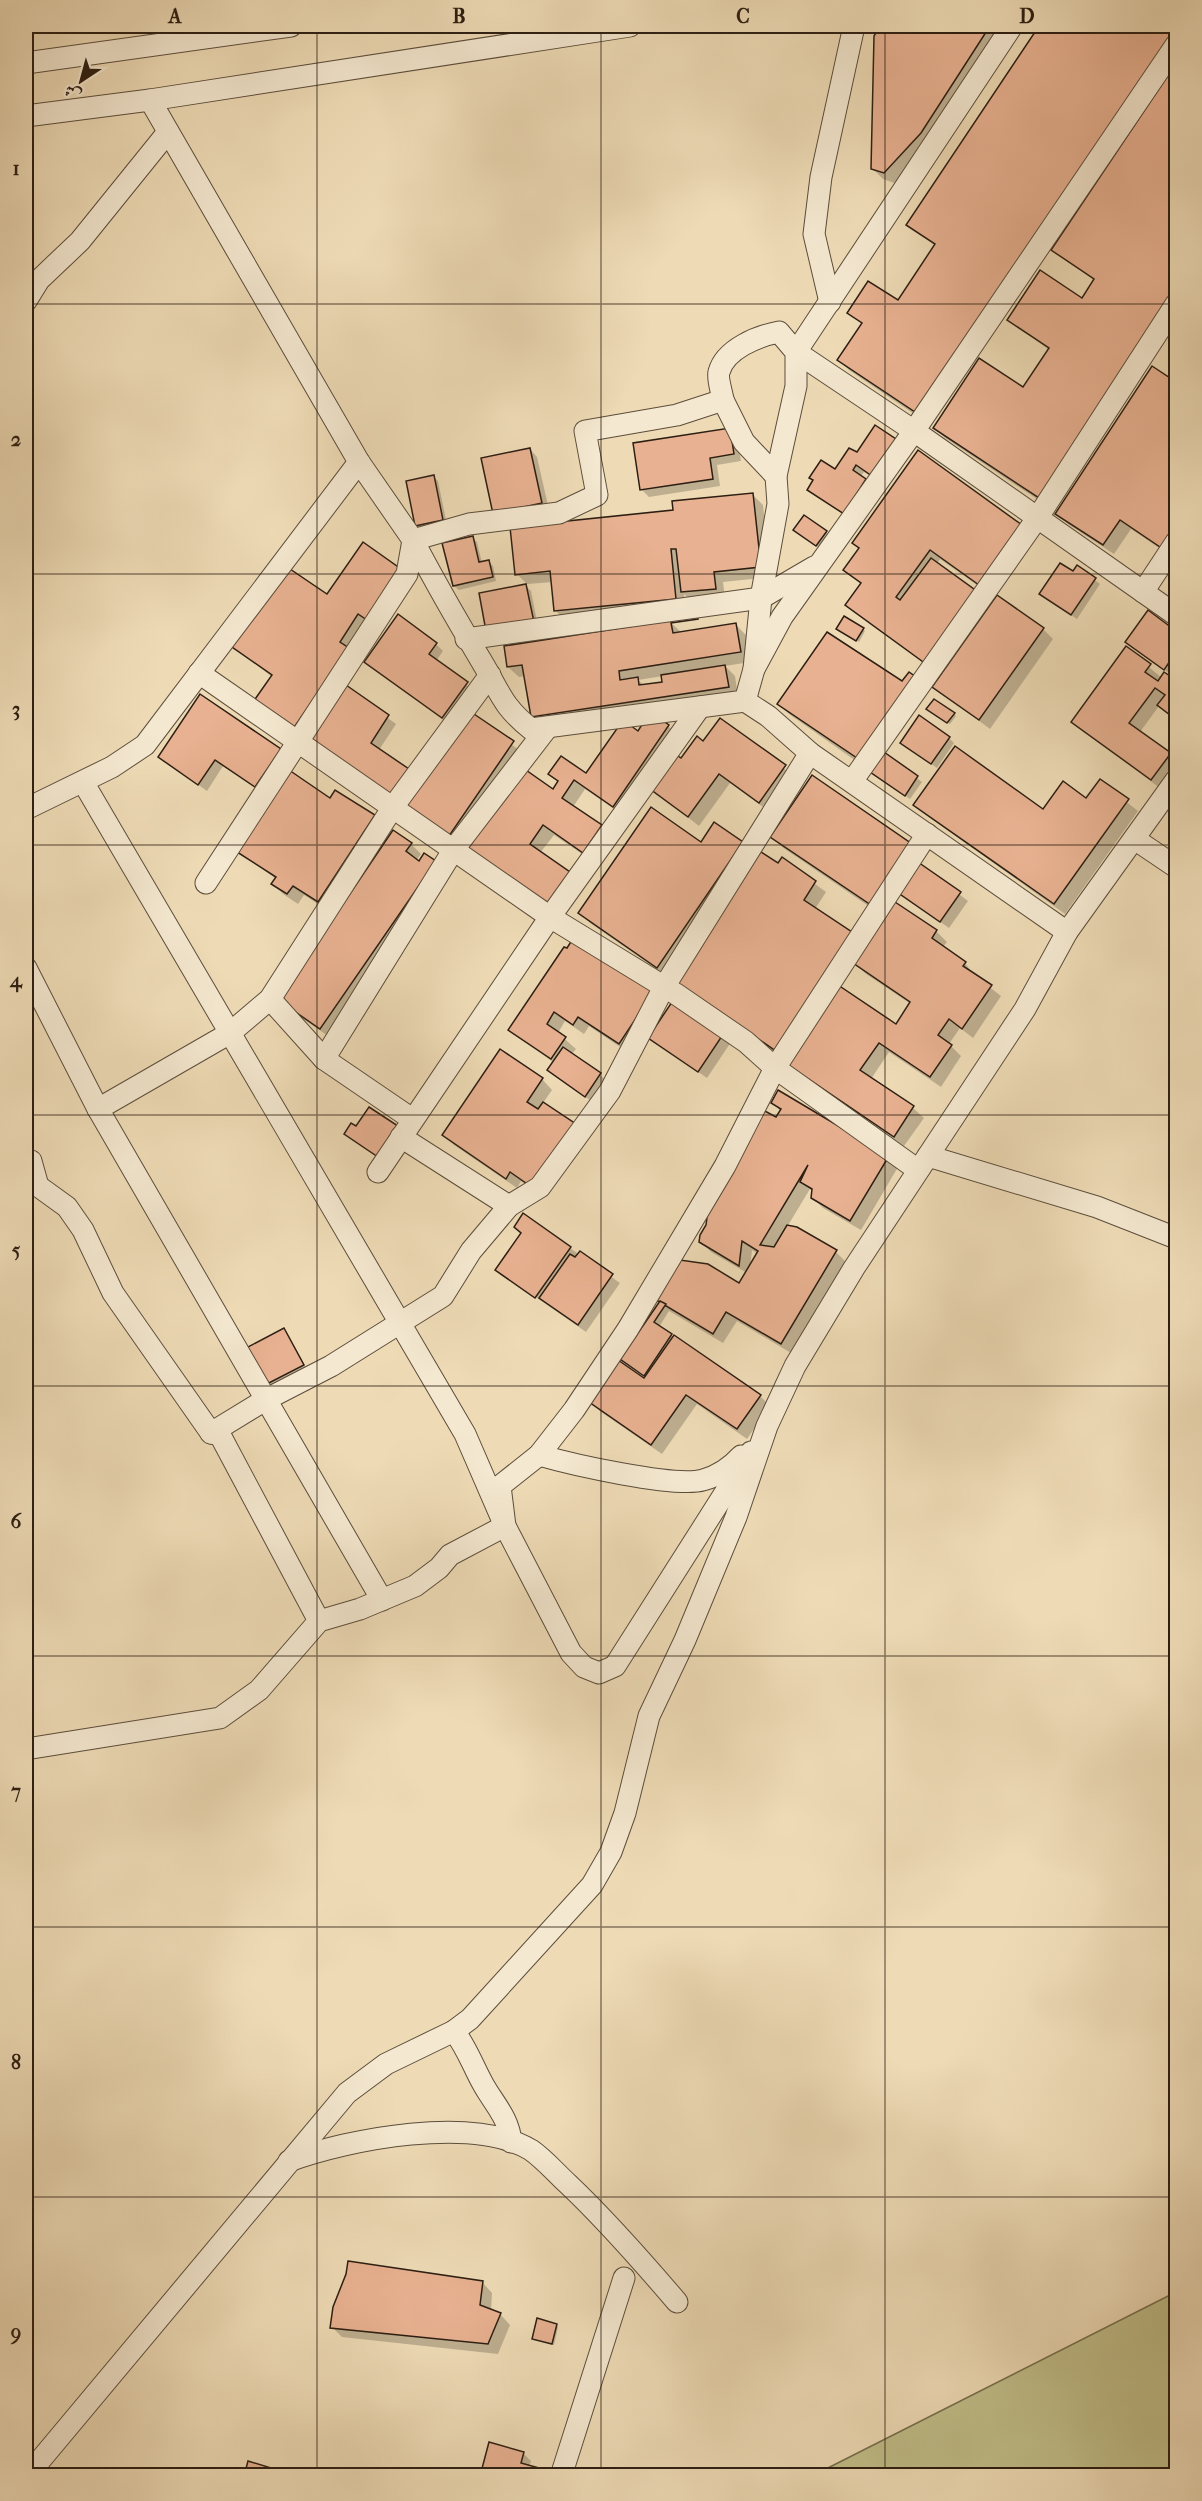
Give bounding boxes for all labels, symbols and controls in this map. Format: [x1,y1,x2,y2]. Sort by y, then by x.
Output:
text: A [167,5,183,28]
text: B [452,5,466,28]
text: C [736,5,750,28]
text: D [1019,5,1035,28]
north arrow [51,51,111,111]
text: ش [60,80,84,105]
text: 1 [12,157,20,180]
text: 2 [11,428,21,451]
text: 3 [12,698,20,721]
text: 4 [9,969,23,993]
text: 5 [12,1239,21,1262]
text: 6 [11,1510,23,1533]
text: 7 [10,1780,21,1803]
text: 8 [11,2051,21,2074]
text: 9 [10,2322,21,2345]

